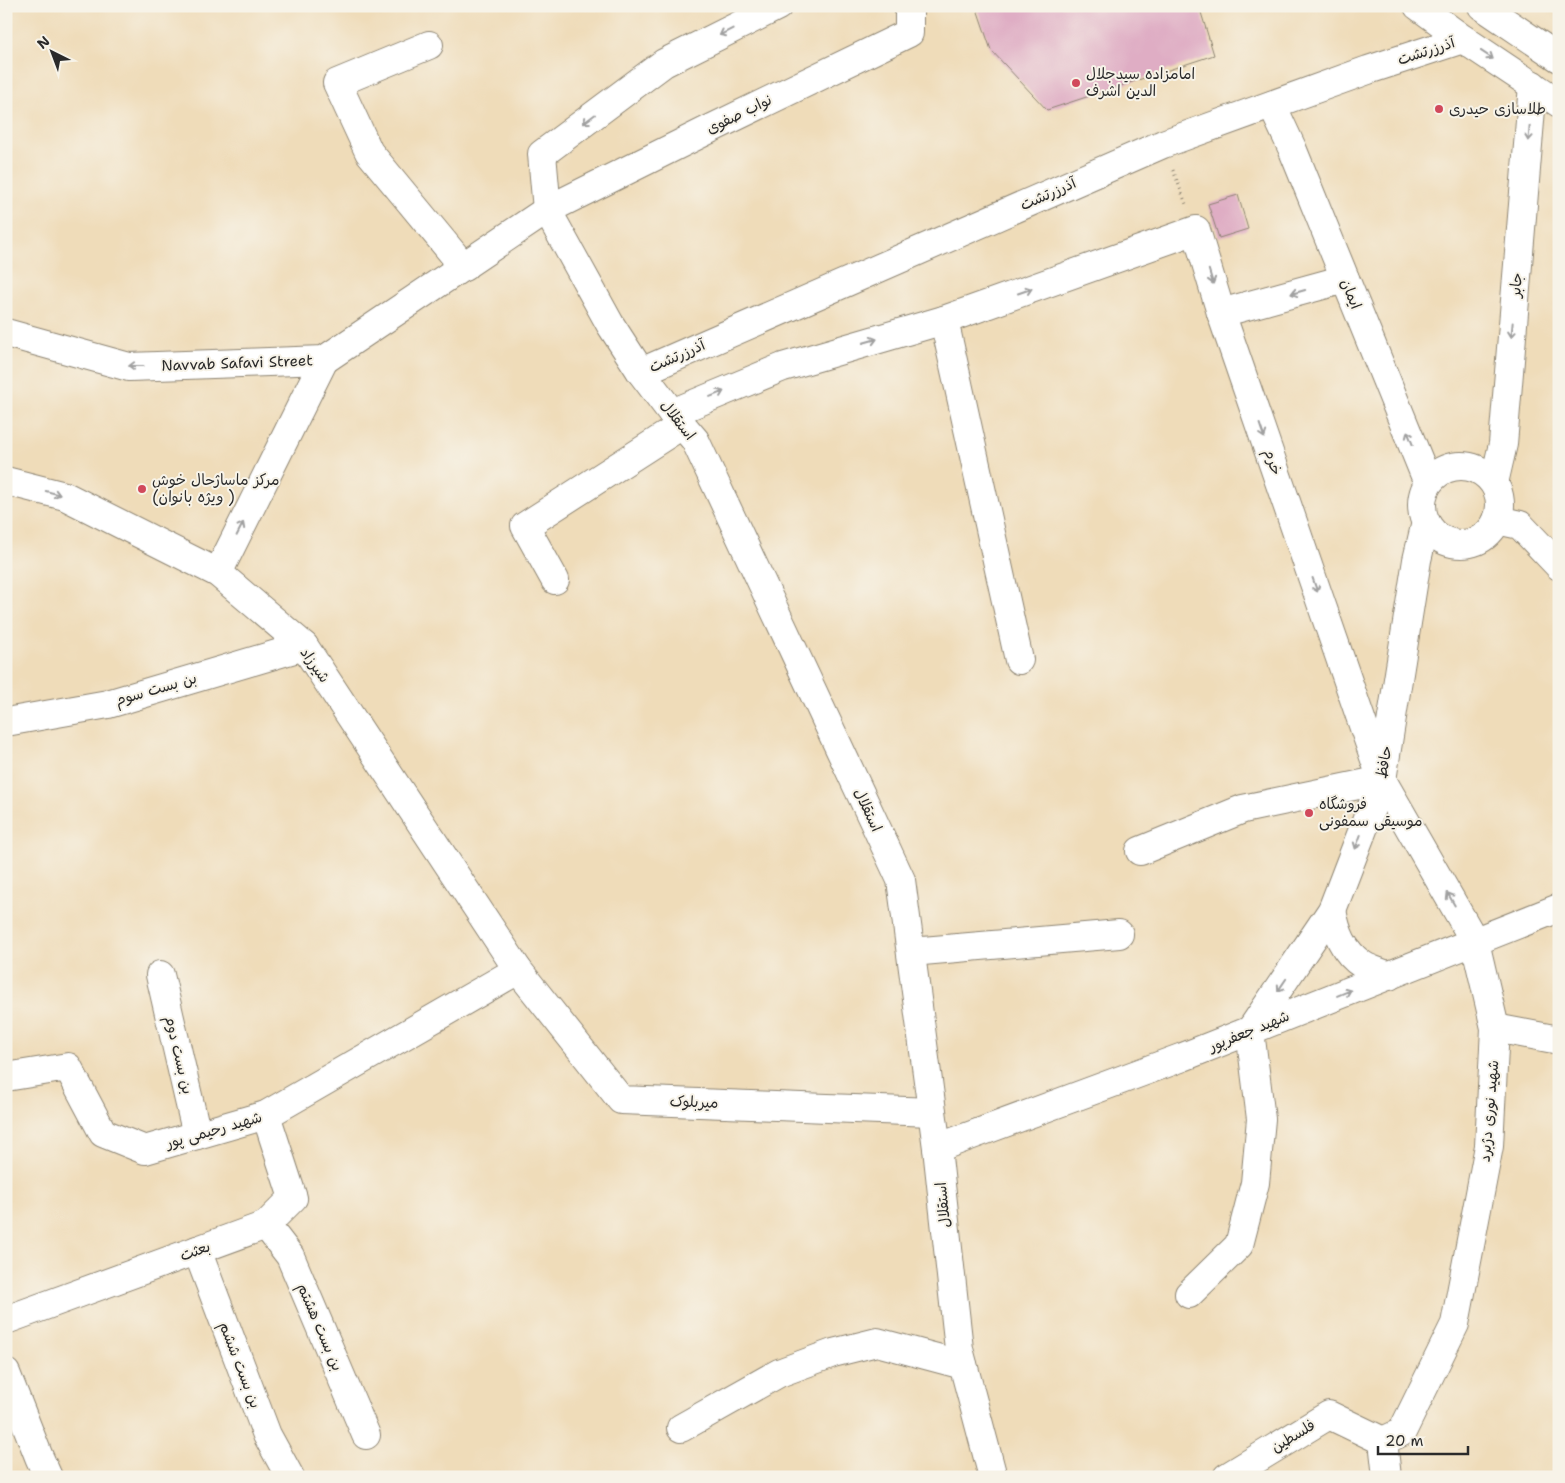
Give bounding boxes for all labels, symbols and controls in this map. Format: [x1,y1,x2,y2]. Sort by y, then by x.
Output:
north arrow [28,28,78,78]
one-way arrow [719,28,734,37]
text: N [33,32,53,53]
street label: آذرزرتشت [1395,32,1458,70]
one-way arrow [1480,50,1494,60]
place label: امامزاده سیدجلال الدین اشرف [1086,64,1195,101]
marker: امامزاده سیدجلال الدین اشرف [1070,77,1082,89]
street label: نواب صفوی [703,90,775,138]
place label: طلاسازی حیدری [1449,99,1546,119]
marker: طلاسازی حیدری [1433,103,1445,115]
one-way arrow [583,113,596,124]
one-way arrow [1524,125,1533,141]
street label: آذرزرتشت [1017,172,1080,215]
one-way arrow [1206,269,1216,285]
street label: جابر [1505,272,1527,300]
street label: ایمان [1336,276,1366,312]
one-way arrow [1016,286,1032,295]
one-way arrow [1291,287,1307,297]
one-way arrow [1508,322,1517,338]
street label: آذرزرتشت [646,334,709,377]
one-way arrow [862,336,878,346]
street label: Navvab Safavi Street [161,350,313,376]
one-way arrow [128,362,144,371]
one-way arrow [709,389,724,399]
street label: استقلال [656,396,700,444]
one-way arrow [1258,423,1267,438]
one-way arrow [1405,431,1414,446]
street label: خرم [1257,446,1287,478]
place label: مرکز ماساژحال خوش (ویژه بانوان ) [152,470,279,507]
marker: مرکز ماساژحال خوش (ویژه بانوان ) [136,483,148,495]
one-way arrow [45,489,61,499]
one-way arrow [236,522,245,537]
one-way arrow [1311,577,1320,592]
street label: شیرزاد [296,643,334,687]
street label: بن بست سوم [113,668,200,712]
street label: حافظ [1371,744,1397,780]
street label: استقلال [849,785,887,835]
place label: فروشگاه موسیقی سمفونی [1319,794,1423,831]
marker: فروشگاه موسیقی سمفونی [1303,807,1315,819]
one-way arrow [1353,834,1362,849]
one-way arrow [1445,893,1455,907]
one-way arrow [1277,977,1287,991]
one-way arrow [1336,988,1351,998]
street label: شهید جعفرپور [1205,1006,1292,1057]
street label: بن بست دوم [158,1014,198,1097]
street label: شهید نوری دژبرد [1475,1059,1503,1163]
street label: میربلوک [669,1091,719,1113]
street label: شهید رحیمی پور [163,1107,264,1154]
street label: استقلال [931,1181,955,1229]
street label: بعثت [177,1236,213,1266]
street label: بن بست هشتم [291,1280,347,1375]
street label: بن بست ششم [213,1319,266,1412]
street label: فلسطین [1267,1415,1319,1457]
scale bar [1378,1423,1468,1455]
text: 20 m [1385,1431,1424,1451]

